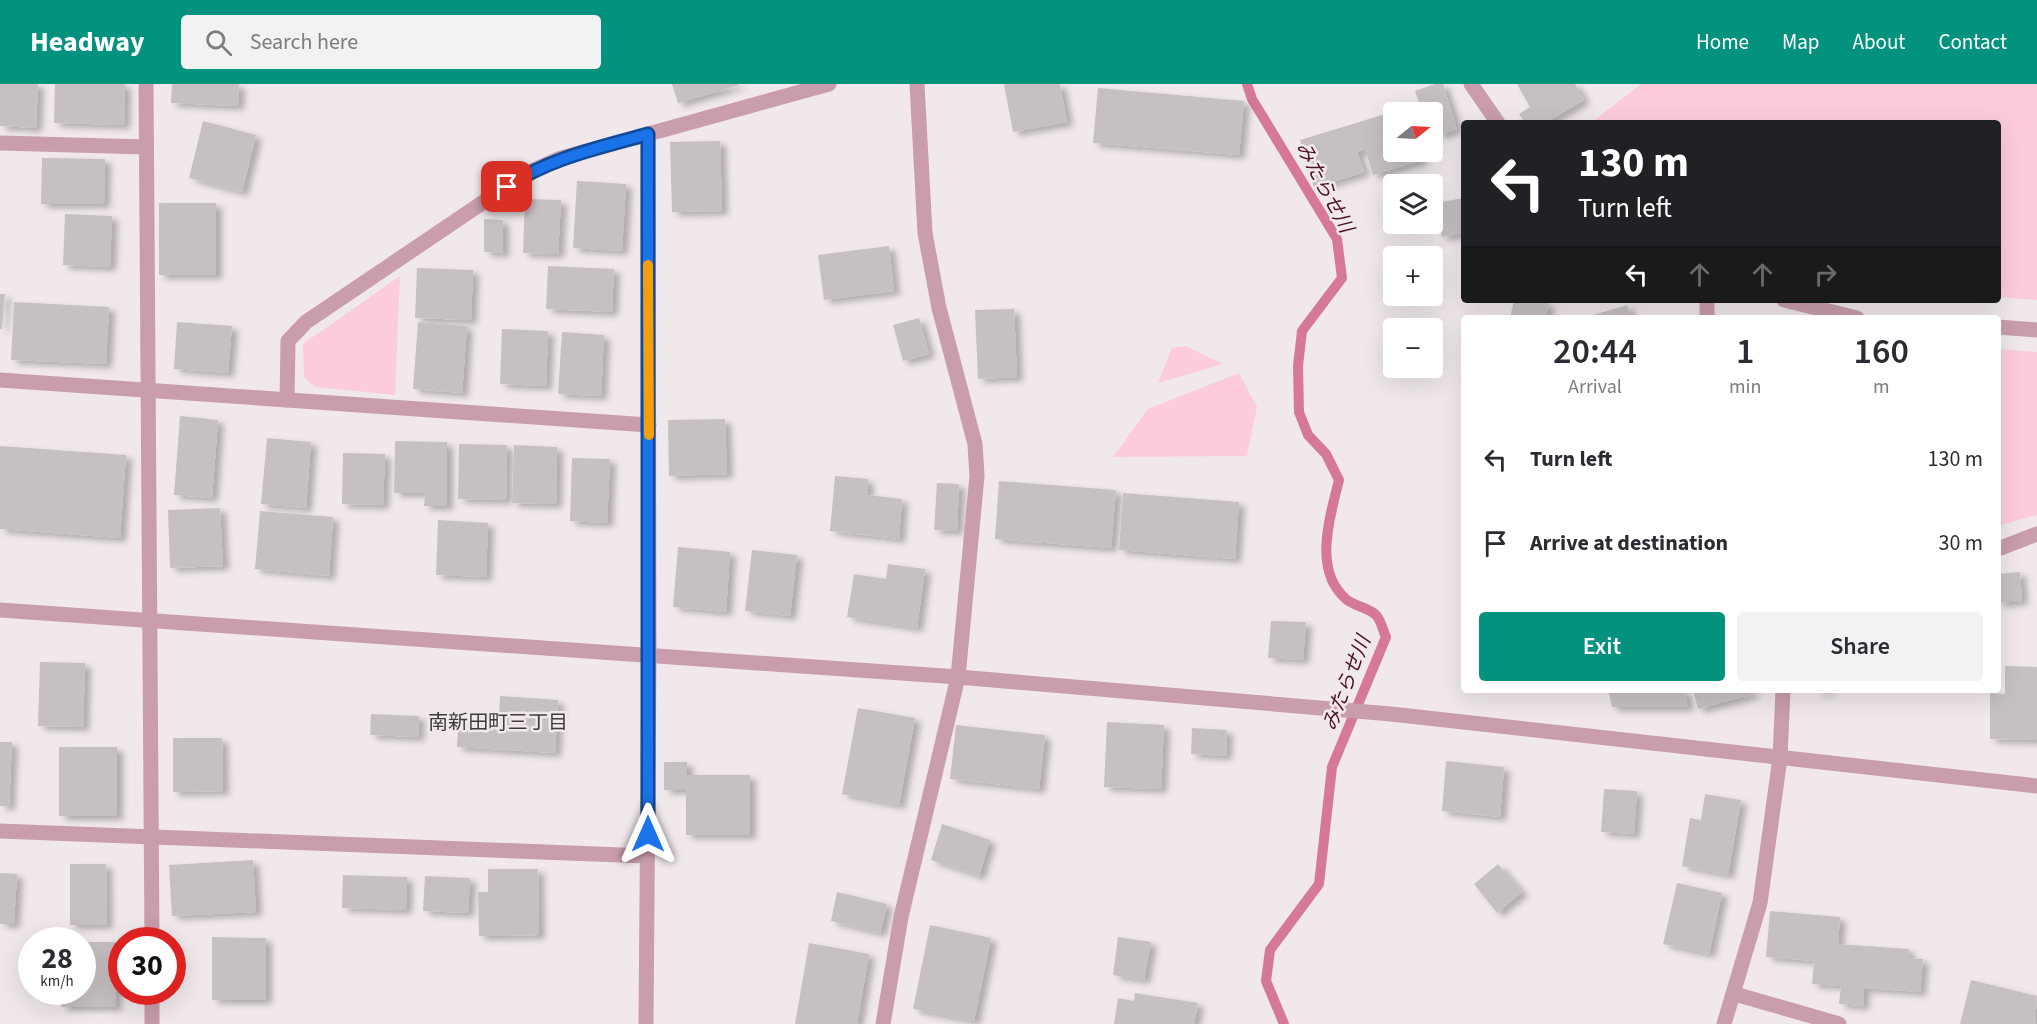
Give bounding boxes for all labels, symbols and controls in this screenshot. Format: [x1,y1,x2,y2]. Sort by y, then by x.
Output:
search box [181,15,601,69]
text: Headway [30,22,145,62]
icon: search [202,26,235,59]
text: Search here [250,26,358,58]
text: Home [1696,27,1749,57]
text: Map [1782,27,1820,57]
text: About [1853,27,1905,57]
text: Contact [1938,27,2007,57]
north arrow [1383,102,1443,162]
map controls [1383,102,1443,378]
text: 130 m [1578,133,1689,193]
water label: みたらせ川 [1288,137,1361,240]
icon: left [1479,144,1557,222]
pin [481,161,532,212]
icon: arrive [490,170,523,203]
button: layers [1383,174,1443,234]
text: Turn left [1578,189,1672,228]
button: + [1383,246,1443,306]
icon: left [1620,258,1653,291]
icon: ahead [1683,258,1716,291]
icon: ahead [1746,258,1779,291]
icon: right [1809,258,1842,291]
button: − [1383,318,1443,378]
text: 20:44 [1553,326,1637,377]
text: 1 [1736,326,1754,377]
text: 160 [1853,326,1909,377]
text: Arrival [1568,373,1622,401]
text: min [1729,373,1761,401]
text: m [1873,373,1889,401]
icon: left [1479,443,1512,476]
text: Turn left [1530,443,1612,475]
text: 130 m [1928,443,1983,475]
icon: arrive [1479,527,1512,560]
text: Arrive at destination [1530,527,1728,559]
text: 30 m [1938,527,1983,559]
button: Exit [1479,612,1725,681]
button: Share [1737,612,1983,681]
water label: みたらせ川 [1316,630,1379,735]
district label: 南新田町三丁目 [428,709,568,737]
position arrow [616,802,680,866]
speed limit sign: 30 [108,927,186,1005]
text: 28 [41,937,73,980]
text: km/h [40,971,74,992]

